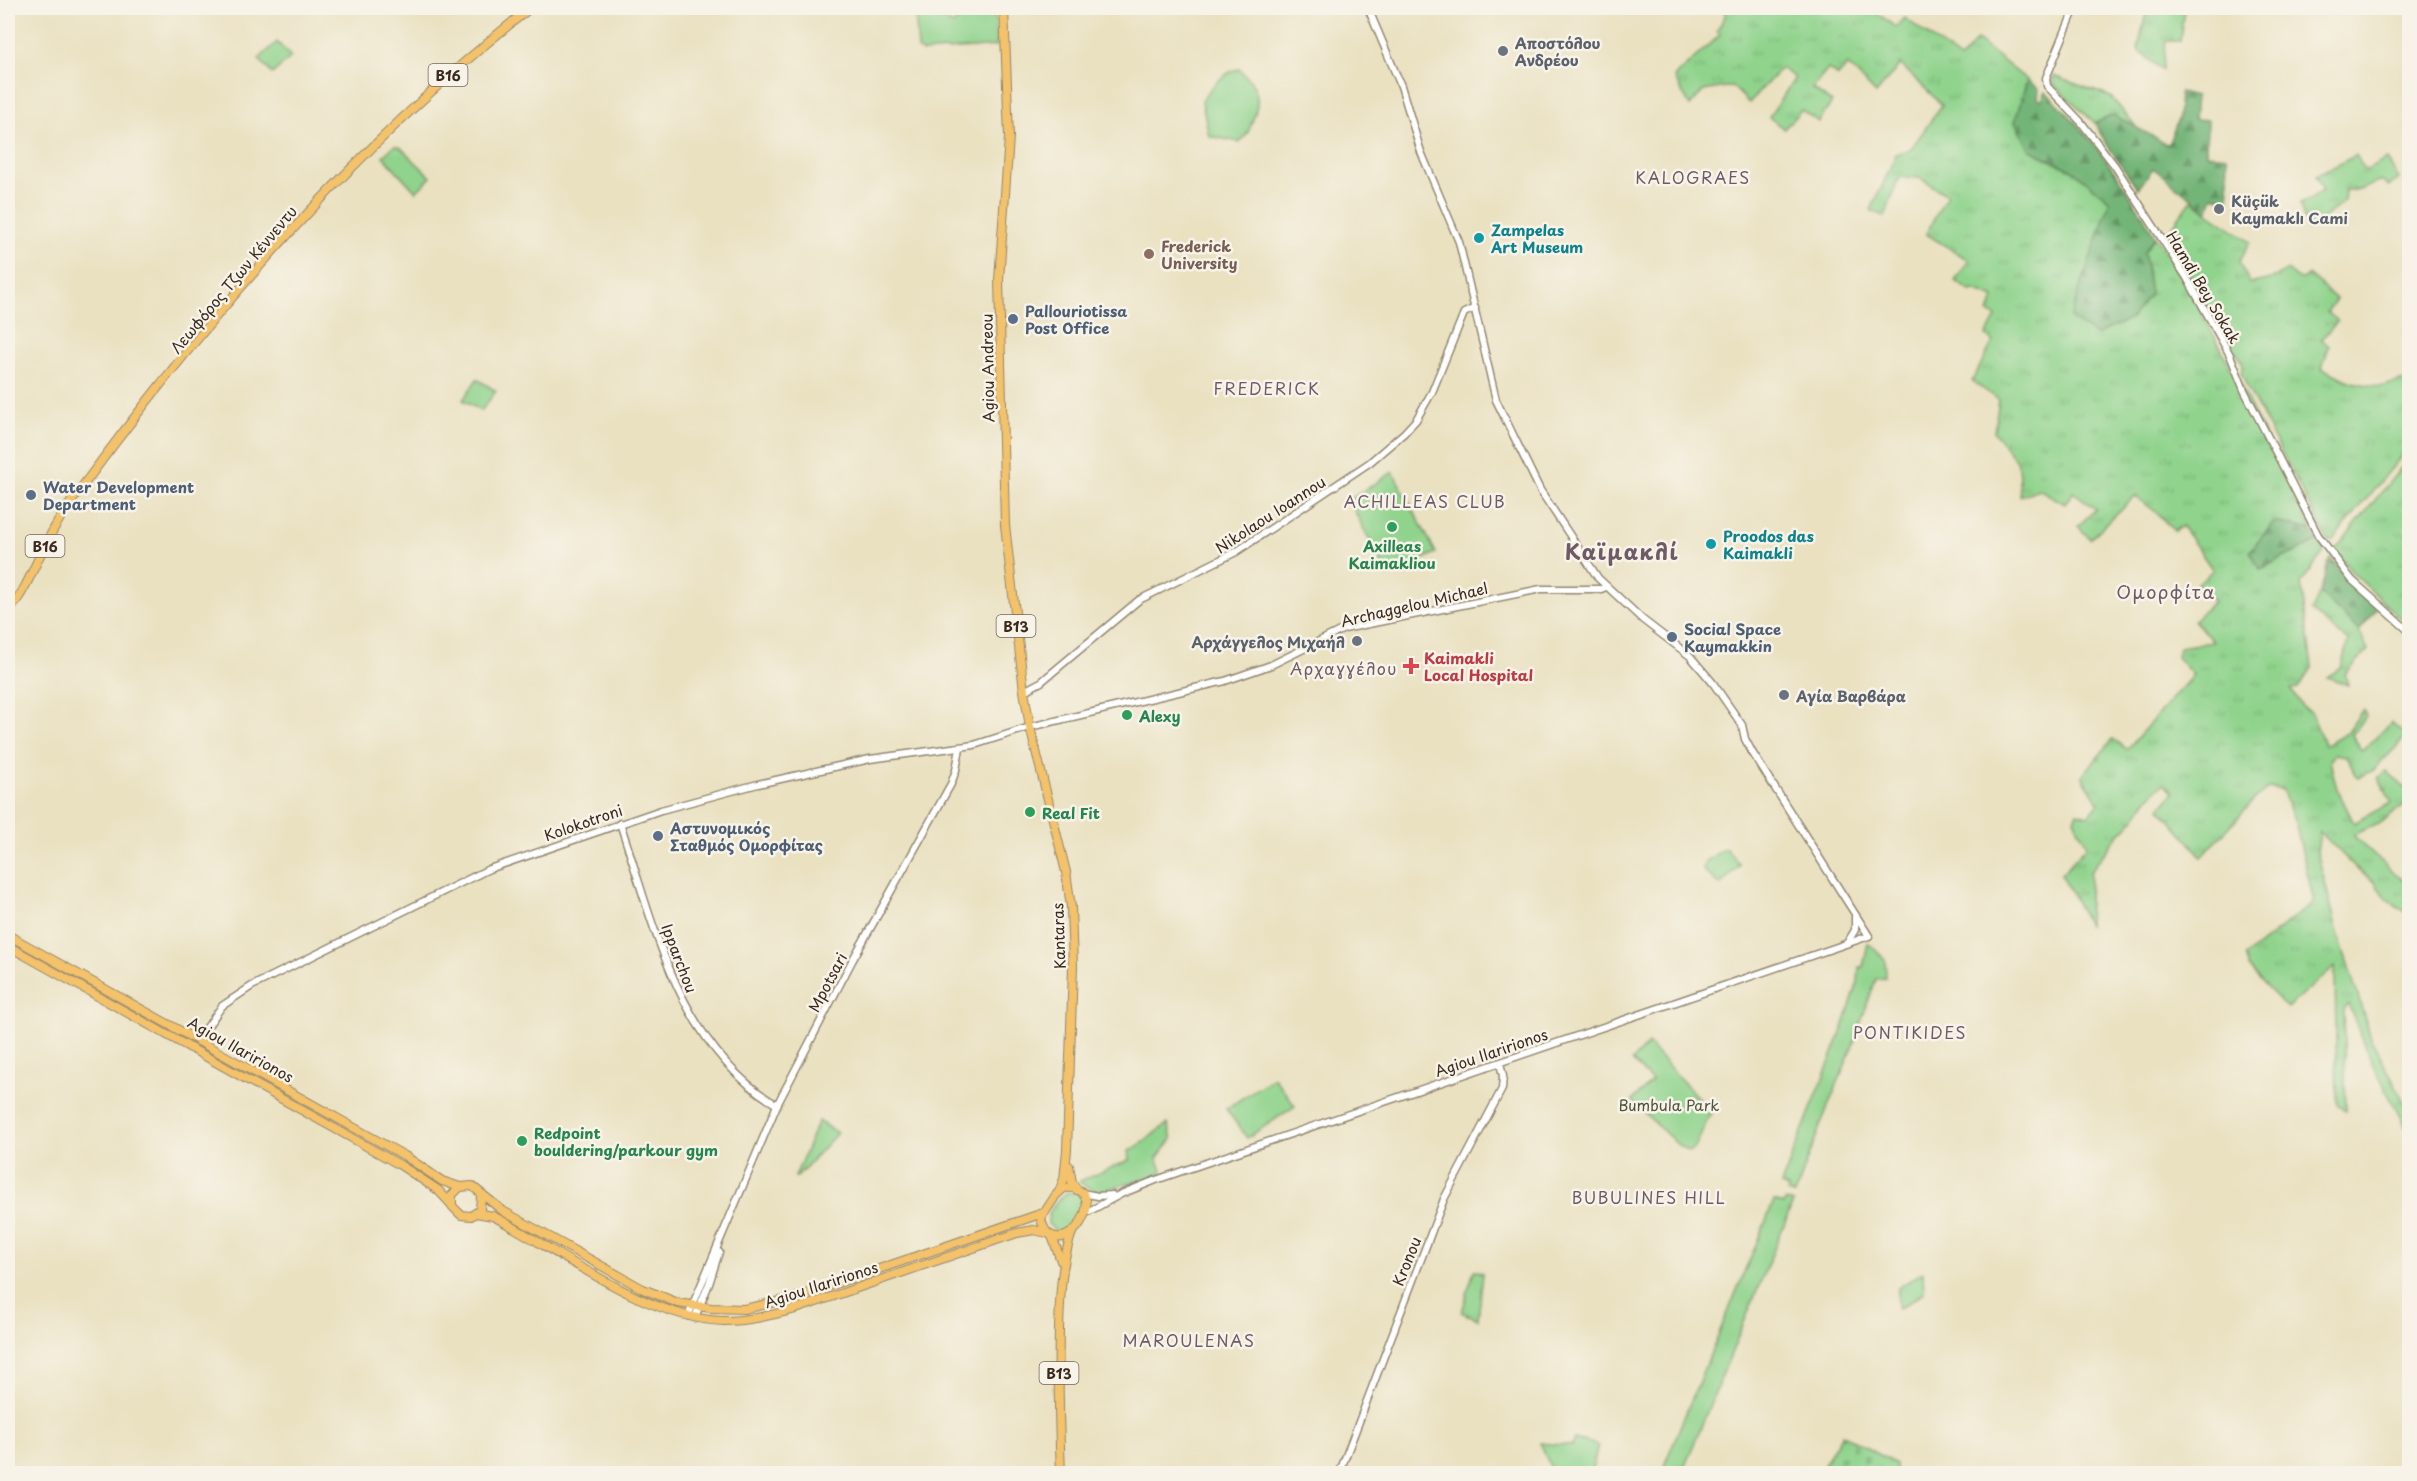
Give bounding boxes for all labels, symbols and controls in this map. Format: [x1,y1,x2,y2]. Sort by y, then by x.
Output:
place label: Αποστόλου Ανδρέου [1515,31,1601,71]
marker: Αποστόλου Ανδρέου [1496,44,1510,58]
road number: B16 [428,64,468,86]
district label: KALOGRAES [1635,165,1751,189]
place label: Küçük Kaymaklı Cami [2231,189,2348,229]
street label: Λεωφόρος Τζων Κέννεντυ [164,200,302,358]
marker: Küçük Kaymaklı Cami [2212,202,2226,216]
place label: Zampelas Art Museum [1490,218,1583,258]
street label: Hamdi Bey Sokak [2161,226,2247,348]
marker: Zampelas Art Museum [1472,231,1486,245]
place label: Frederick University [1161,234,1238,274]
marker: Frederick University [1142,247,1156,261]
place label: Pallouriotissa Post Office [1025,299,1127,339]
marker: Pallouriotissa Post Office [1006,312,1020,326]
street label: Agiou Andreou [975,313,999,423]
district label: FREDERICK [1214,376,1320,400]
street label: Nikolaou Ioannou [1210,470,1330,558]
place label: Water Development Department [43,475,194,515]
marker: Water Development Department [24,488,38,502]
district label: ACHILLEAS CLUB [1344,489,1506,513]
marker: Axilleas Kaimakliou [1385,520,1399,534]
place label: Proodos das Kaimakli [1723,524,1814,564]
place label: Axilleas Kaimakliou [1348,534,1436,574]
road number: B16 [26,535,64,557]
district label: Καϊμακλί [1565,535,1679,567]
marker: Proodos das Kaimakli [1704,537,1718,551]
street label: Archaggelou Michael [1338,576,1490,632]
district label: Ομορφίτα [2116,578,2216,605]
road number: B13 [996,615,1036,637]
place label: Social Space Kaymakkin [1684,617,1781,657]
place label: Αρχάγγελος Μιχαήλ [1191,630,1345,653]
marker: Social Space Kaymakkin [1665,630,1679,644]
marker: Αρχάγγελος Μιχαήλ [1350,634,1364,648]
place label: Kaimakli Local Hospital [1424,646,1533,686]
district label: Αρχαγγέλου [1290,656,1398,680]
marker: Kaimakli Local Hospital [1402,657,1420,675]
place label: Αγία Βαρβάρα [1795,684,1906,707]
marker: Αγία Βαρβάρα [1777,688,1791,702]
place label: Alexy [1138,704,1180,727]
marker: Alexy [1120,708,1134,722]
street label: Kolokotroni [541,798,625,846]
place label: Real Fit [1042,801,1100,824]
marker: Real Fit [1023,805,1037,819]
place label: Αστυνομικός Σταθμός Ομορφίτας [669,816,823,856]
marker: Αστυνομικός Σταθμός Ομορφίτας [651,829,665,843]
street label: Kantaras [1045,902,1071,969]
street label: Ipparchou [656,920,704,996]
street label: Mpotsari [802,948,852,1016]
street label: Agiou Ilaririonos [184,1010,298,1088]
district label: PONTIKIDES [1853,1020,1967,1044]
street label: Agiou Ilaririonos [1431,1022,1551,1082]
park label: Bumbula Park [1619,1093,1719,1116]
place label: Redpoint bouldering/parkour gym [534,1121,718,1161]
marker: Redpoint bouldering/parkour gym [515,1134,529,1148]
district label: BUBULINES HILL [1572,1185,1726,1209]
street label: Kronou [1386,1233,1426,1289]
street label: Agiou Ilaririonos [761,1255,881,1313]
district label: MAROULENAS [1123,1328,1255,1352]
road number: B13 [1040,1362,1078,1384]

